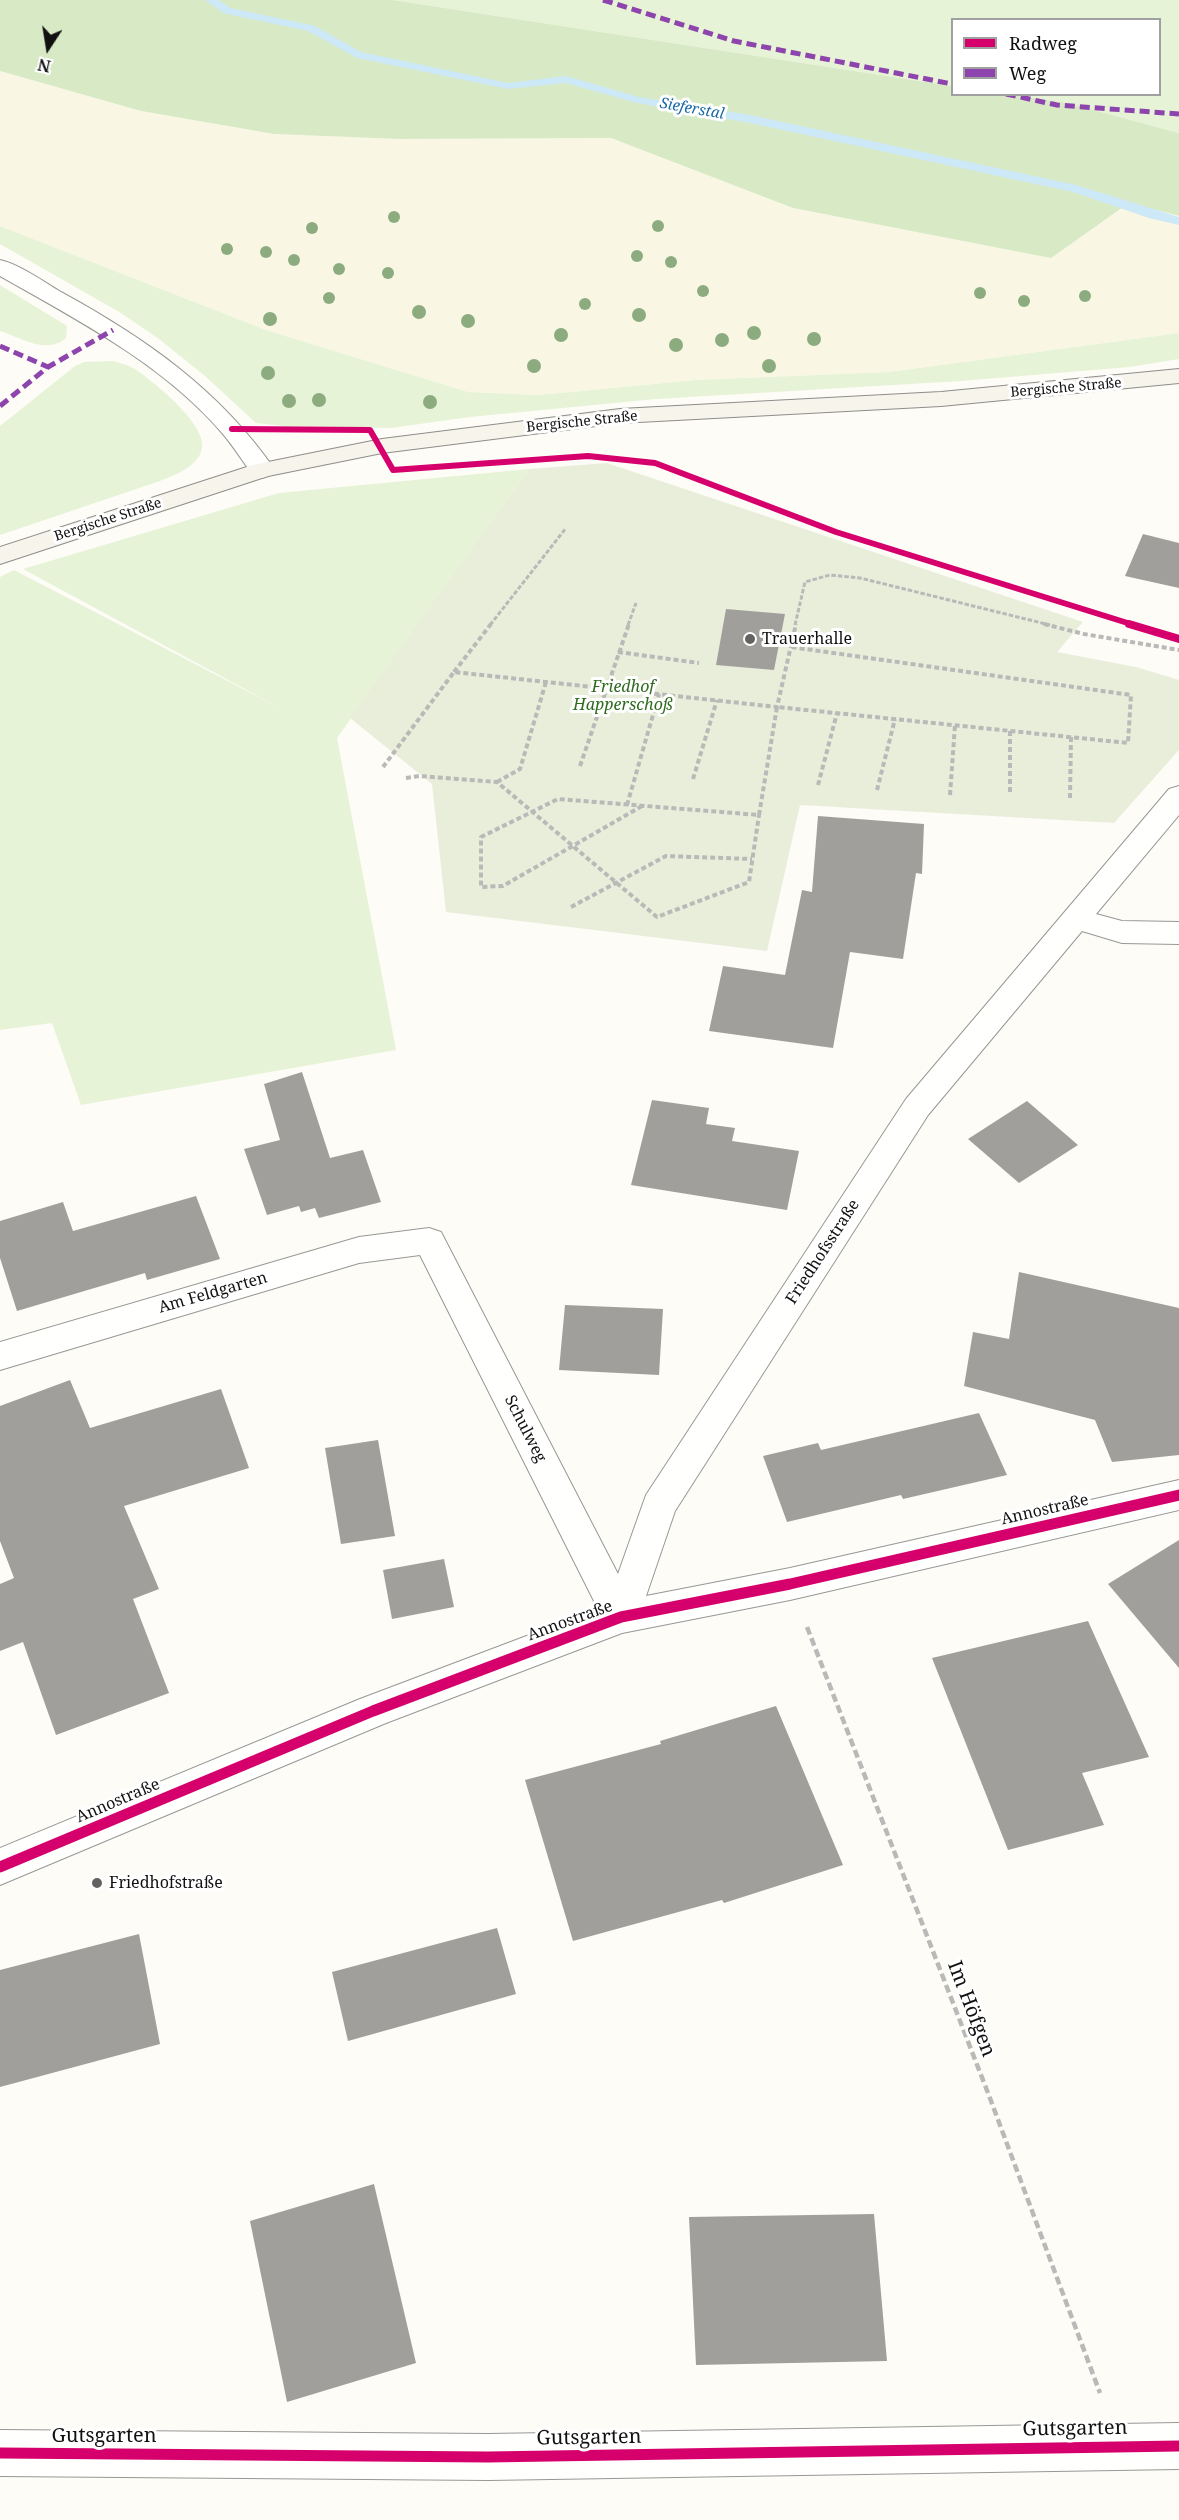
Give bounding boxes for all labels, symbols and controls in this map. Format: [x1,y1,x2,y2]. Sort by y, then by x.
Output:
north arrow [18,18,78,78]
legend [951,18,1161,96]
text: Radweg [1009,31,1077,55]
text: N [36,54,53,78]
text: Weg [1009,61,1046,85]
water label: Sieferstal [658,94,726,124]
street label: Bergische Straße [1010,375,1122,401]
street label: Bergische Straße [526,408,638,436]
street label: Bergische Straße [52,495,164,545]
place label: Trauerhalle [762,629,852,649]
marker: Trauerhalle [743,632,757,646]
park label: Friedhof Happerschoß [573,677,673,715]
street label: Friedhofsstraße [782,1196,864,1308]
street label: Am Feldgarten [156,1268,270,1318]
street label: Schulweg [500,1392,550,1466]
street label: Annostraße [999,1491,1091,1529]
street label: Annostraße [525,1597,615,1645]
street label: Annostraße [73,1775,163,1827]
place label: Friedhofstraße [109,1873,223,1893]
marker: Friedhofstraße [90,1876,104,1890]
street label: Im Höfgen [942,1958,1000,2060]
street label: Gutsgarten [1022,2416,1128,2442]
street label: Gutsgarten [51,2424,157,2448]
street label: Gutsgarten [536,2425,642,2451]

